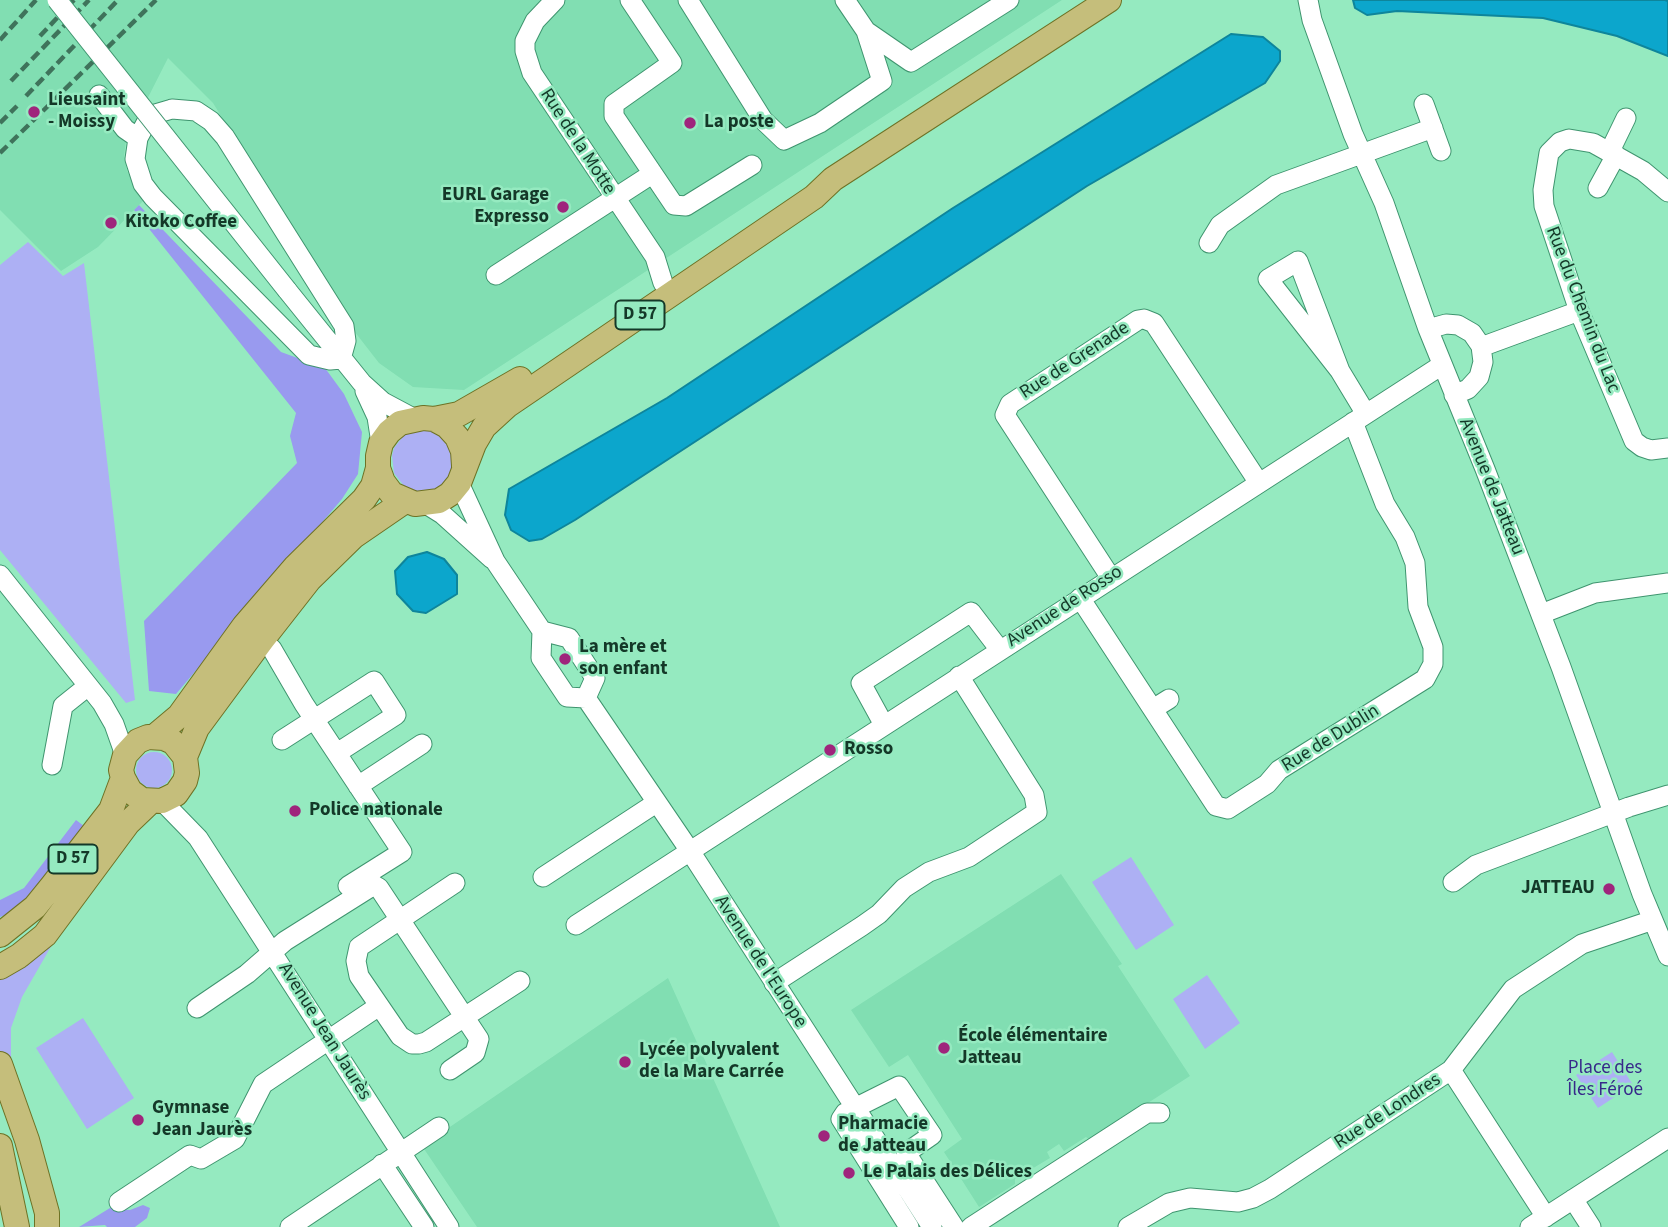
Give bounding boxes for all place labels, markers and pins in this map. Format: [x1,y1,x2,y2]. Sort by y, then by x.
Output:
place label: Lieusaint - Moissy [48,90,126,134]
marker: Lieusaint - Moissy [26,104,42,120]
place label: La poste [704,112,774,134]
marker: La poste [682,115,698,131]
place label: EURL Garage Expresso [442,185,549,229]
marker: EURL Garage Expresso [555,199,571,215]
place label: Kitoko Coffee [125,212,237,234]
marker: Kitoko Coffee [103,215,119,231]
place label: La mère et son enfant [579,637,668,681]
marker: La mère et son enfant [557,651,573,667]
place label: Rosso [844,739,893,761]
marker: Rosso [822,742,838,758]
place label: Police nationale [309,800,443,822]
marker: Police nationale [287,803,303,819]
place label: JATTEAU [1521,878,1595,900]
marker: JATTEAU [1601,881,1617,897]
place label: École élémentaire Jatteau [958,1026,1108,1070]
place label: Lycée polyvalent de la Mare Carrée [639,1040,784,1084]
marker: École élémentaire Jatteau [936,1040,952,1056]
marker: Lycée polyvalent de la Mare Carrée [617,1054,633,1070]
place label: Gymnase Jean Jaurès [152,1098,252,1142]
marker: Gymnase Jean Jaurès [130,1112,146,1128]
place label: Pharmacie de Jatteau [838,1114,928,1158]
marker: Pharmacie de Jatteau [816,1128,832,1144]
place label: Le Palais des Délices [863,1162,1032,1184]
marker: Le Palais des Délices [841,1165,857,1181]

